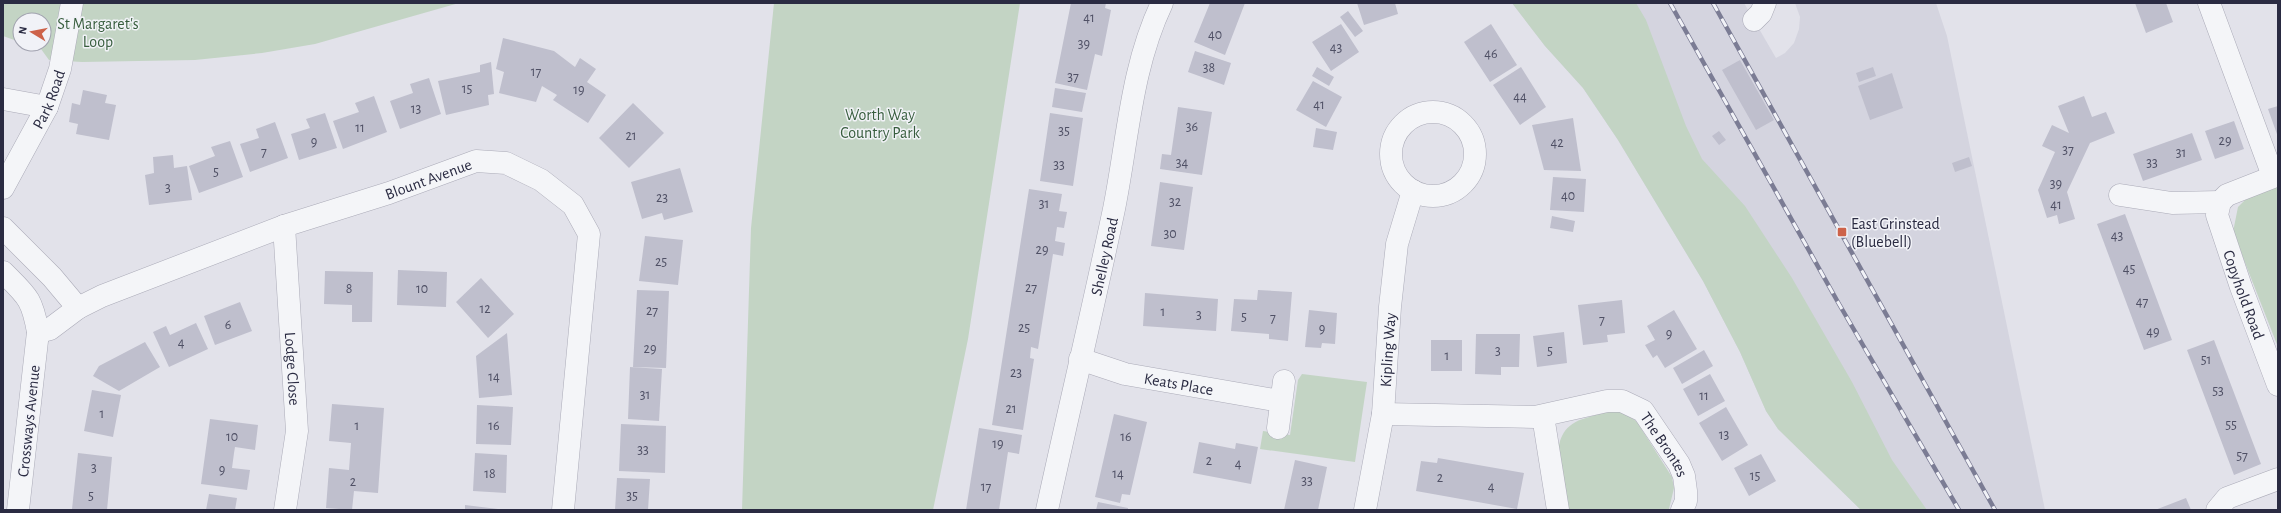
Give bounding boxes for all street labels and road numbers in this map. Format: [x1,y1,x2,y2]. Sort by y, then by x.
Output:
street label: Park Road [30,68,68,132]
street label: Blount Avenue [383,156,474,203]
street label: Shelley Road [1088,216,1121,297]
street label: Copyhold Road [2220,248,2267,342]
street label: Kipling Way [1378,312,1400,388]
street label: Lodge Close [282,331,302,406]
street label: Crossways Avenue [15,364,44,478]
street label: Keats Place [1143,370,1214,398]
street label: The Brontes [1637,410,1690,479]

